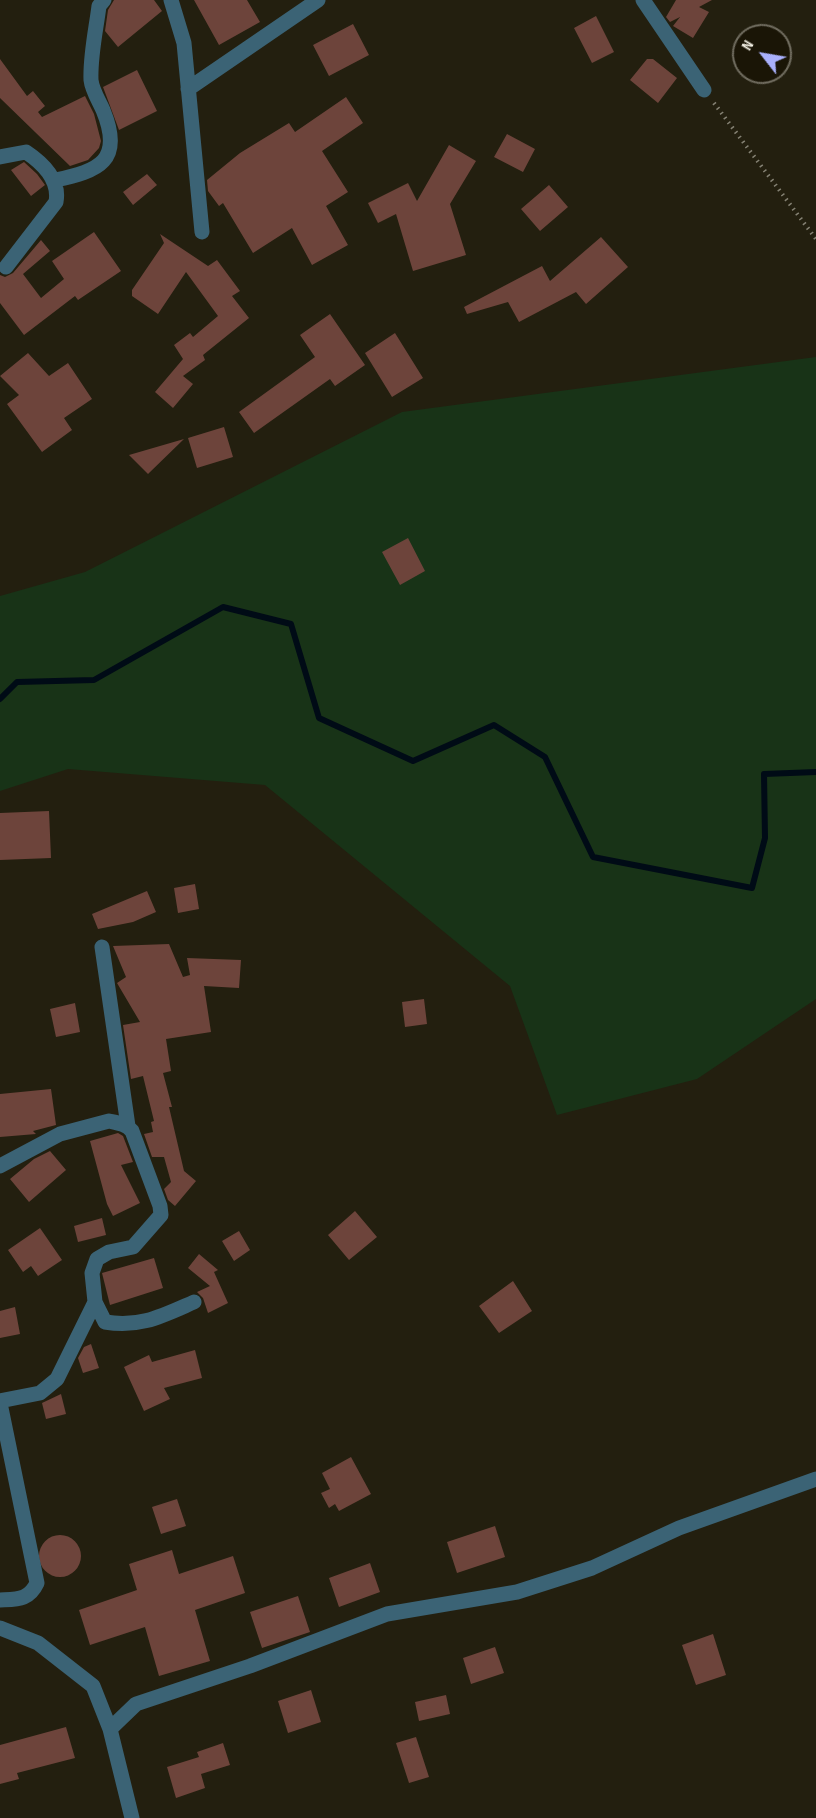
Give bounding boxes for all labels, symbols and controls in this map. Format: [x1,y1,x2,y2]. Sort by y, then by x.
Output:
north arrow [732,24,792,84]
text: N [738,37,758,54]

